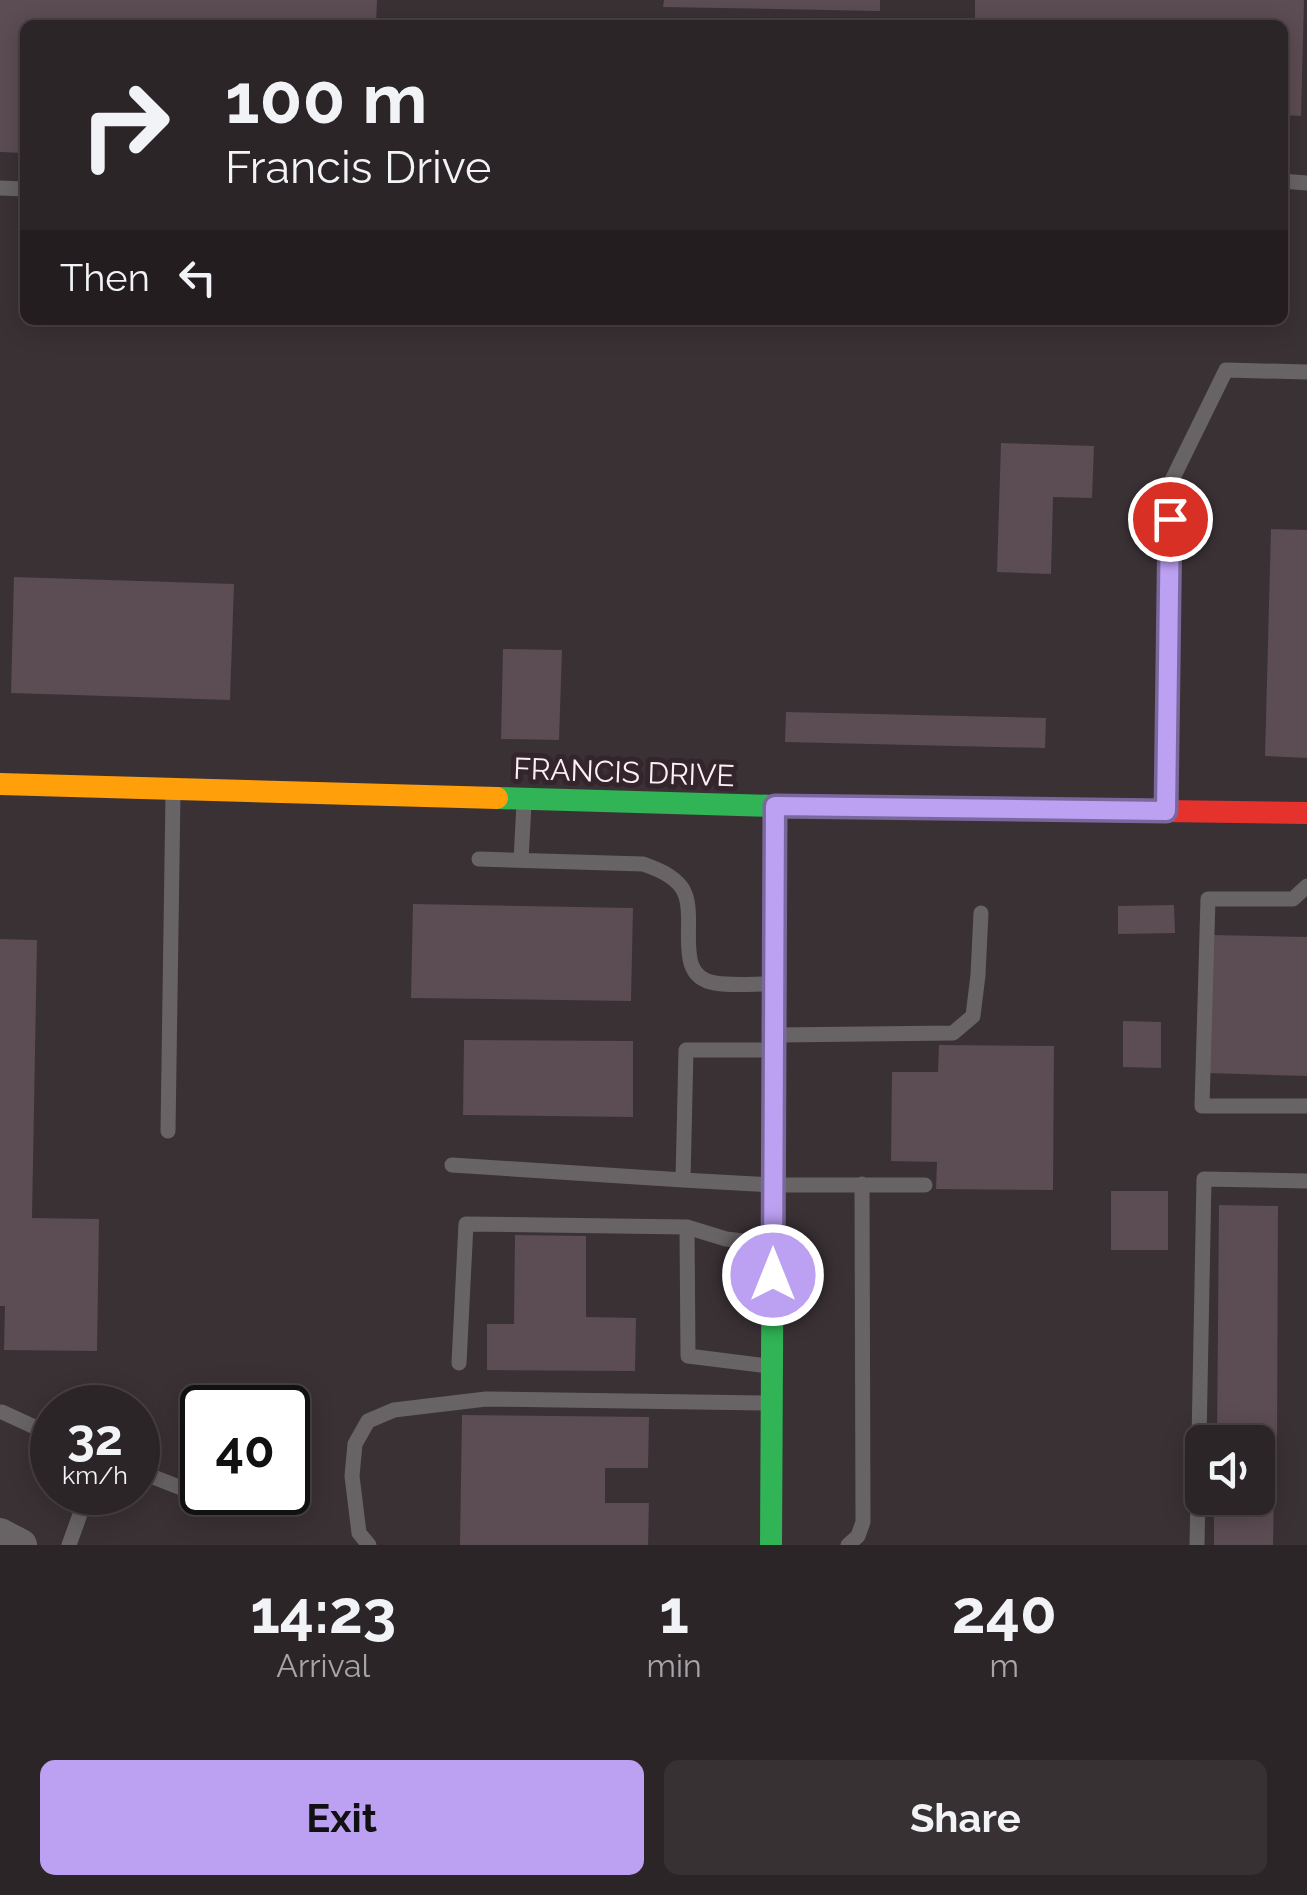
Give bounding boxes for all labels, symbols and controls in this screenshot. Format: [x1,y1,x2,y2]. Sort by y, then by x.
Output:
text: 100 m [225,57,428,139]
icon: right [60,60,190,190]
text: Francis Drive [225,141,491,194]
icon: left [170,250,225,305]
text: Then [60,255,150,300]
pin [1128,477,1213,562]
icon: arrive [1143,492,1198,547]
street label: FRANCIS DRIVE [513,751,735,793]
position arrow [721,1223,825,1327]
speed limit sign: 40 [180,1385,310,1515]
text: 32 [67,1408,123,1467]
map controls [1185,1425,1275,1515]
button: sound [1185,1425,1275,1515]
text: km/h [62,1460,128,1490]
text: 14:23 [250,1577,396,1647]
text: 1 [659,1577,689,1647]
text: 240 [952,1577,1057,1647]
text: Arrival [276,1647,370,1684]
text: min [647,1647,702,1684]
text: m [990,1647,1019,1684]
button: Exit [40,1760,644,1875]
button: Share [664,1760,1267,1875]

